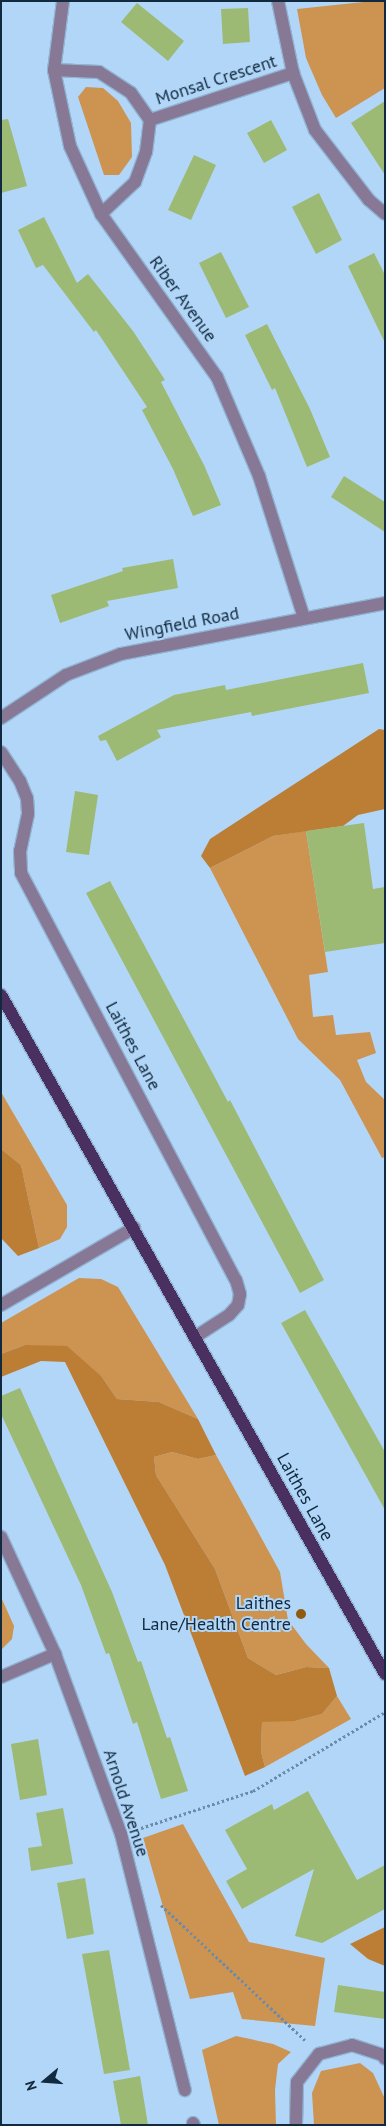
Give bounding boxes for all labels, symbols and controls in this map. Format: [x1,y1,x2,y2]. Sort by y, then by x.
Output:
street label: Monsal Crescent [153,50,279,110]
street label: Riber Avenue [144,252,222,346]
street label: Wingfield Road [123,602,241,646]
street label: Laithes Lane [101,998,165,1094]
street label: Laithes Lane [272,1449,338,1545]
place label: Laithes Lane/Health Centre [142,1593,291,1636]
marker: Laithes Lane/Health Centre [295,1608,307,1620]
street label: Arnold Avenue [98,1746,154,1860]
north arrow [20,2056,70,2106]
text: N [21,2078,41,2093]

